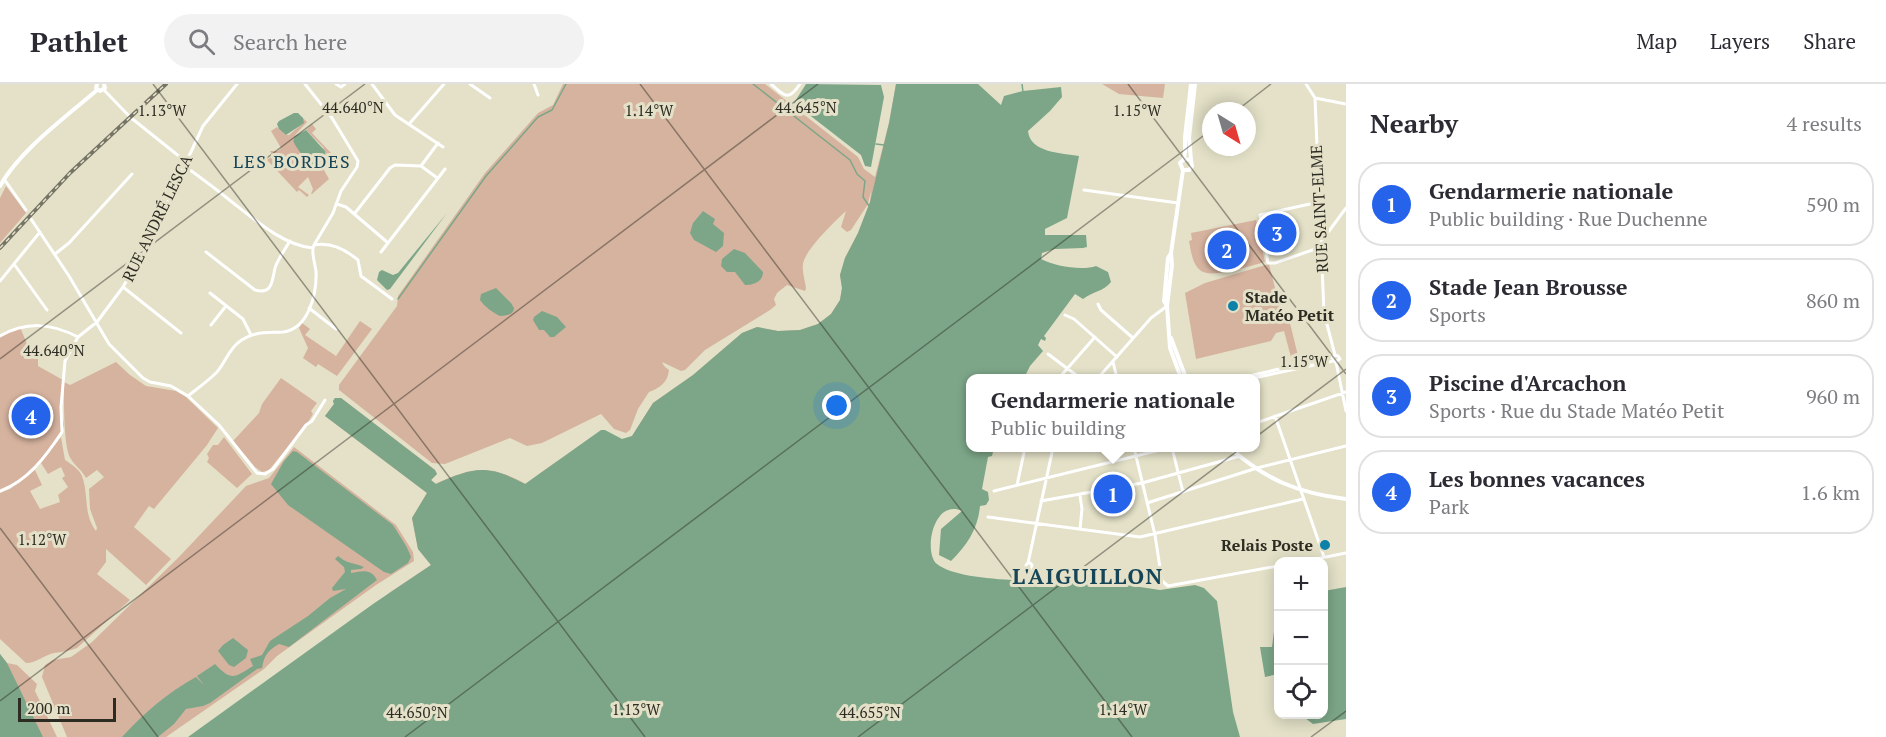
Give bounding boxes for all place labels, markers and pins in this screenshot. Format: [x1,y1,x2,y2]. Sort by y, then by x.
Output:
pin: 3 [1258,210,1296,256]
pin: 2 [1208,228,1246,272]
place label: Stade Matéo Petit [1245,286,1335,326]
marker: Stade Matéo Petit [1226,299,1240,313]
pin: 4 [12,394,51,438]
pin: 1 [1094,472,1132,516]
place label: Relais Poste [1221,534,1313,556]
marker: Relais Poste [1318,538,1332,552]

